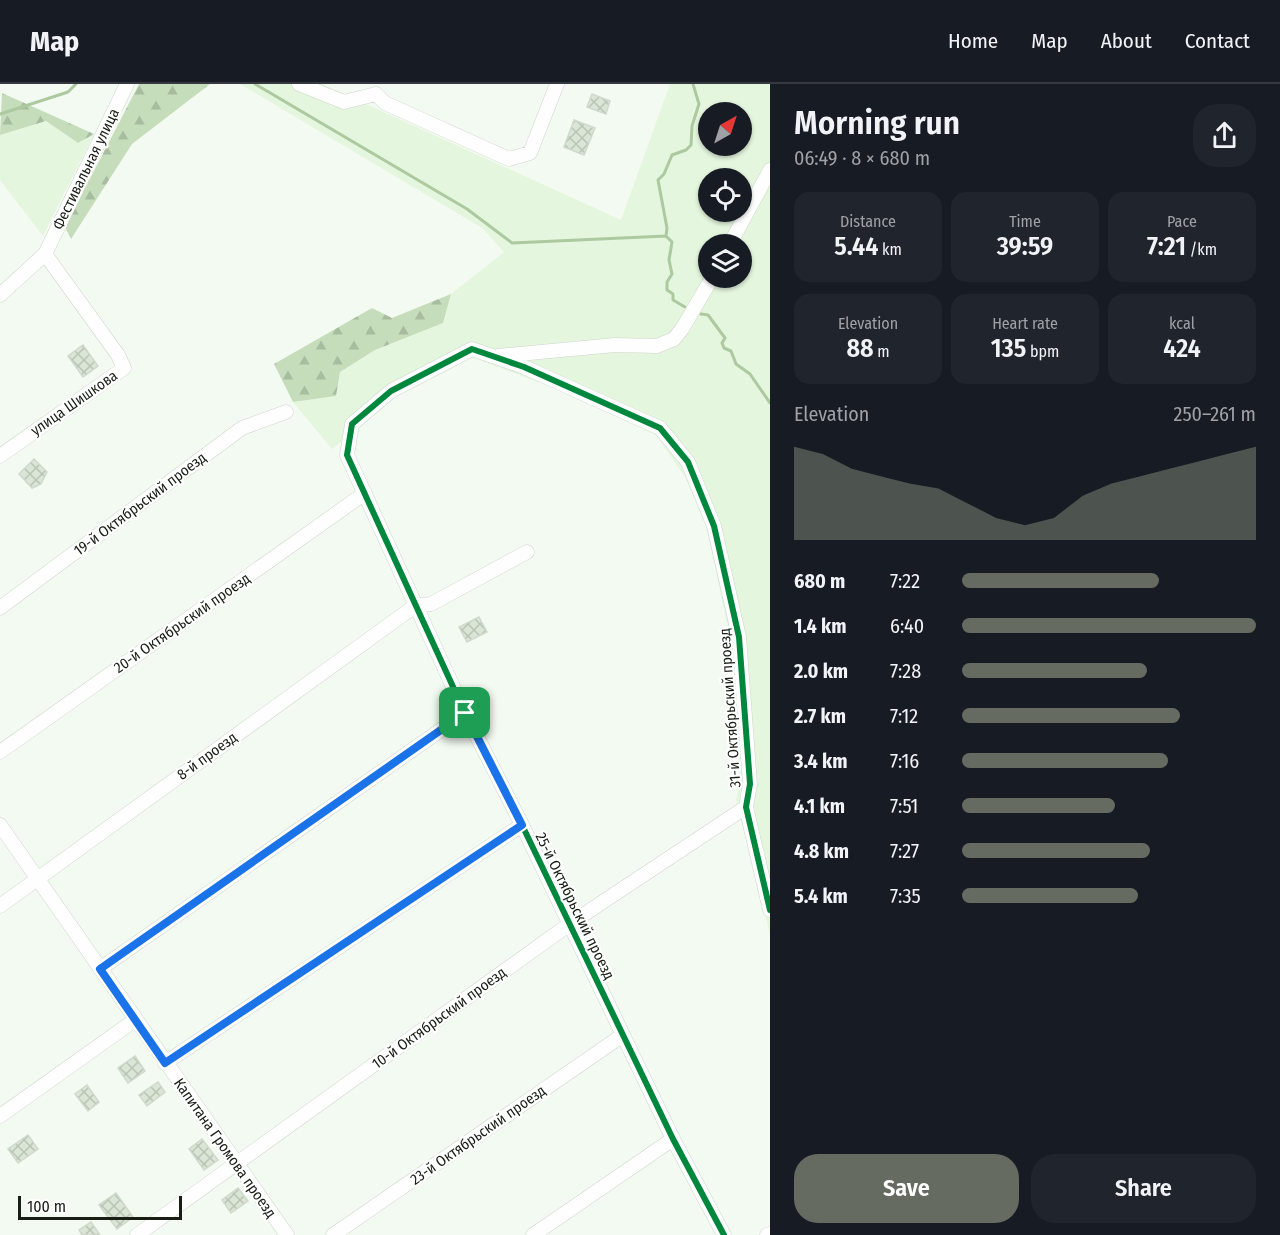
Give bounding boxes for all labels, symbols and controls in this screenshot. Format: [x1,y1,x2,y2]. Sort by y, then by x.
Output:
text: Map [30,25,79,58]
text: Home [948,28,998,54]
text: Map [1031,28,1068,54]
text: About [1101,28,1152,54]
text: Contact [1185,28,1250,54]
north arrow [698,102,752,156]
map controls [698,102,752,288]
text: Morning run [794,103,960,143]
button: share [1193,104,1256,167]
street label: Фестивальная улица [49,106,123,232]
text: 06:49 · 8 × 680 m [794,146,930,170]
button: locate [698,168,752,222]
text: Distance [840,212,896,231]
text: Time [1009,212,1041,231]
text: Pace [1167,212,1197,231]
text: 5.44 [834,231,878,262]
text: 39:59 [997,231,1053,262]
text: 7:21 [1147,231,1186,262]
button: layers [698,234,752,288]
text: km [878,240,902,259]
text: /km [1186,240,1217,259]
text: Elevation [838,314,898,333]
text: Heart rate [992,314,1058,333]
text: kcal [1169,314,1195,333]
text: 88 [846,333,874,364]
text: 135 [991,333,1026,364]
text: 424 [1163,333,1201,364]
text: m [874,342,890,361]
text: bpm [1026,342,1059,361]
street label: улица Шишкова [27,366,121,440]
text: Elevation [794,402,869,426]
text: 250–261 m [1174,402,1256,426]
street label: 19-й Октябрьский проезд [70,448,210,560]
street label: 20-й Октябрьский проезд [110,569,254,677]
text: 680 m [794,569,845,593]
text: 7:22 [890,569,920,593]
text: 1.4 km [794,614,846,638]
text: 6:40 [890,614,924,638]
street label: 31-й Октябрьский проезд [715,628,745,788]
text: 2.0 km [794,659,848,683]
text: 7:28 [890,659,921,683]
pin [439,687,490,738]
icon: arrive [448,696,481,729]
text: 2.7 km [794,704,846,728]
text: 7:12 [890,704,918,728]
street label: 8-й проезд [174,728,240,784]
text: 3.4 km [794,749,847,773]
text: 7:16 [890,749,919,773]
text: 4.1 km [794,794,845,818]
text: 7:51 [890,794,918,818]
street label: 25-й Октябрьский проезд [532,830,618,982]
text: 4.8 km [794,839,849,863]
text: 7:27 [890,839,919,863]
text: 5.4 km [794,884,848,908]
text: 7:35 [890,884,921,908]
street label: 10-й Октябрьский проезд [368,963,510,1073]
street label: Капитана Громова проезд [170,1075,280,1221]
street label: 23-й Октябрьский проезд [407,1081,549,1189]
button: Save [794,1154,1019,1223]
button: Share [1031,1154,1256,1223]
scale bar [18,1193,182,1220]
text: 100 m [27,1197,66,1216]

